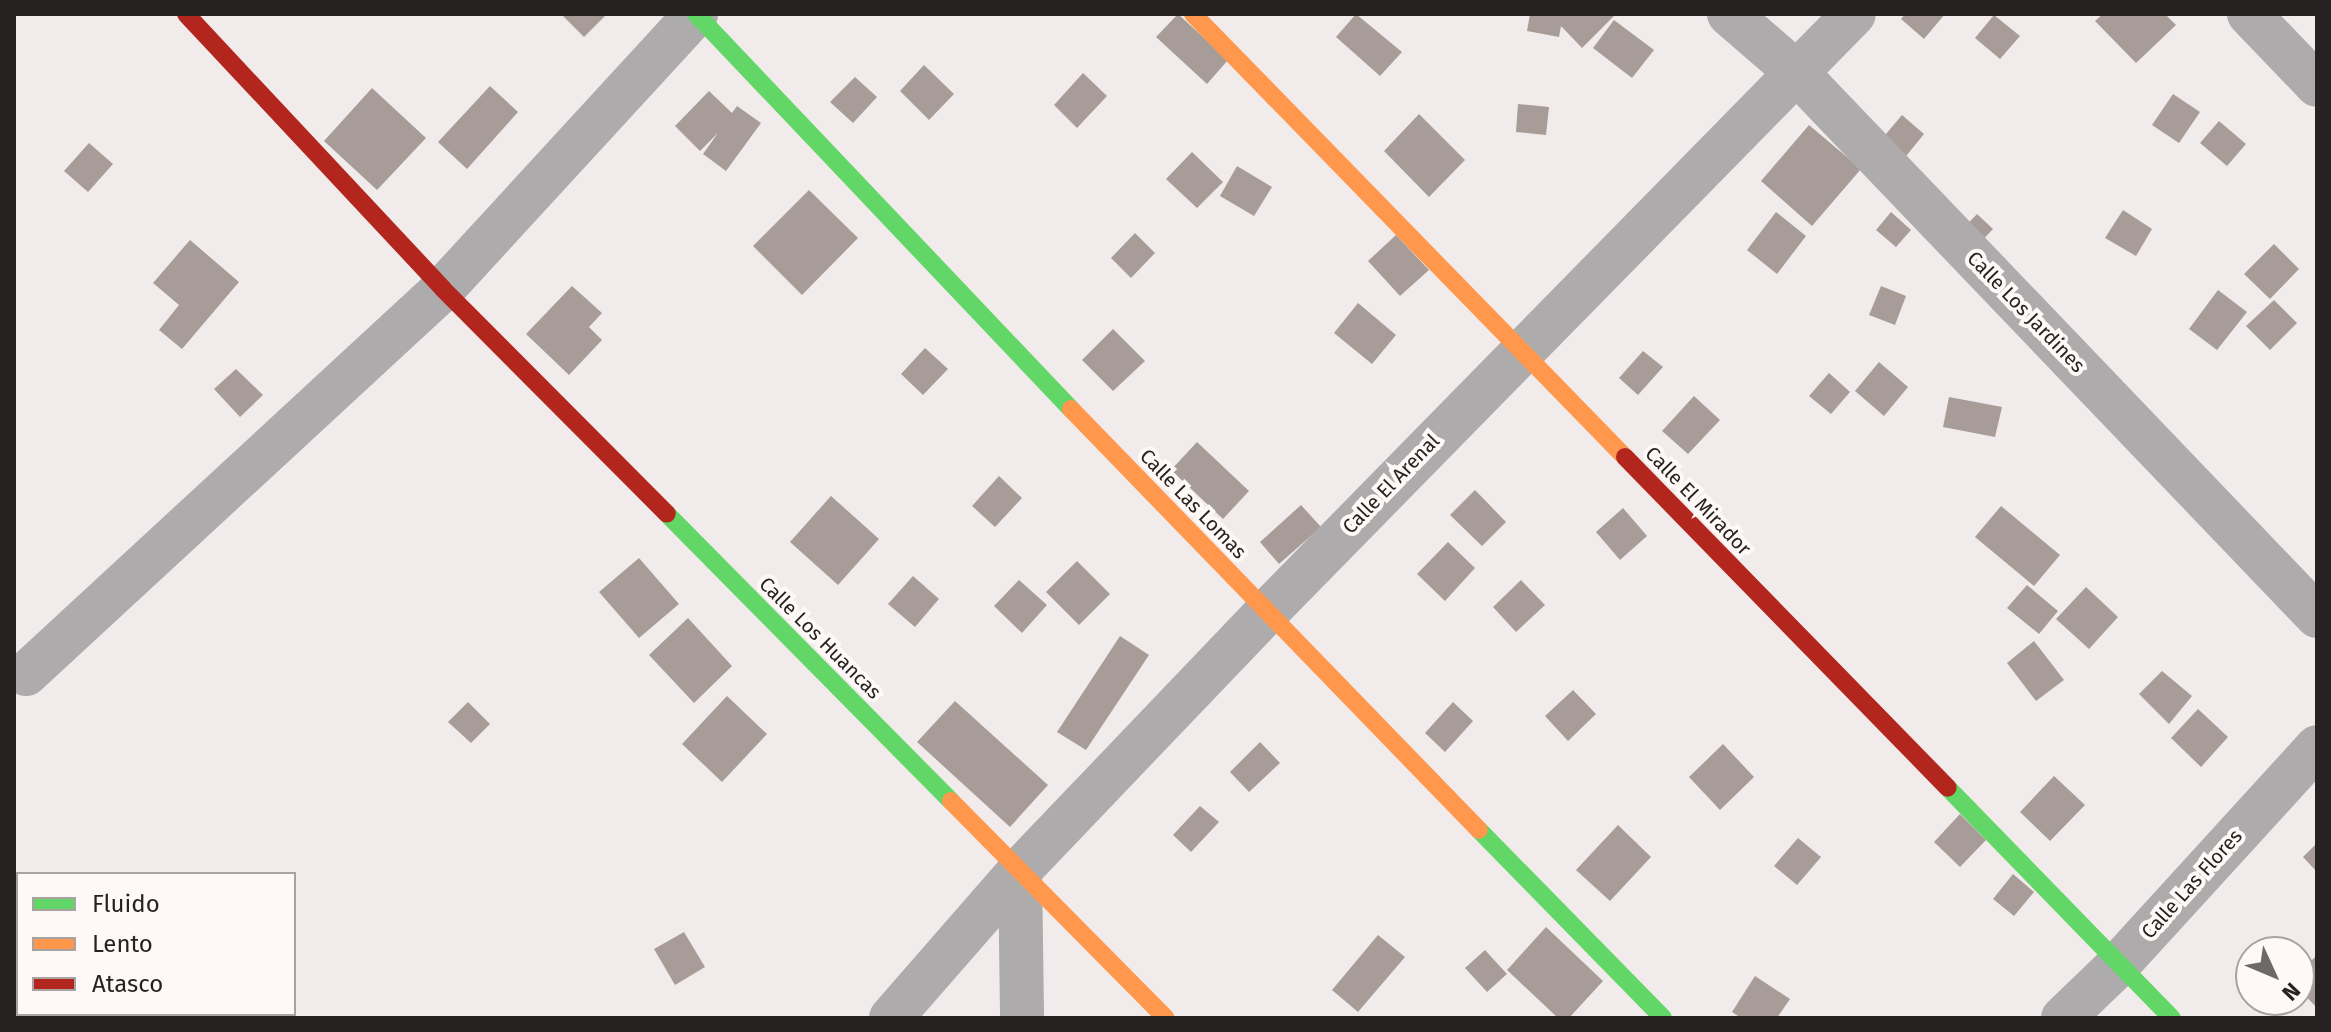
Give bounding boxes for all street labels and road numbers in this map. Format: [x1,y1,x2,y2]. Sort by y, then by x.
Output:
street label: Calle Los Jardines [1962,246,2090,378]
street label: Calle El Arenal [1338,429,1444,539]
street label: Calle El Mirador [1640,442,1756,560]
street label: Calle Las Lomas [1135,444,1251,564]
street label: Calle Los Huancas [754,572,886,704]
street label: Calle Las Flores [2137,824,2247,944]

